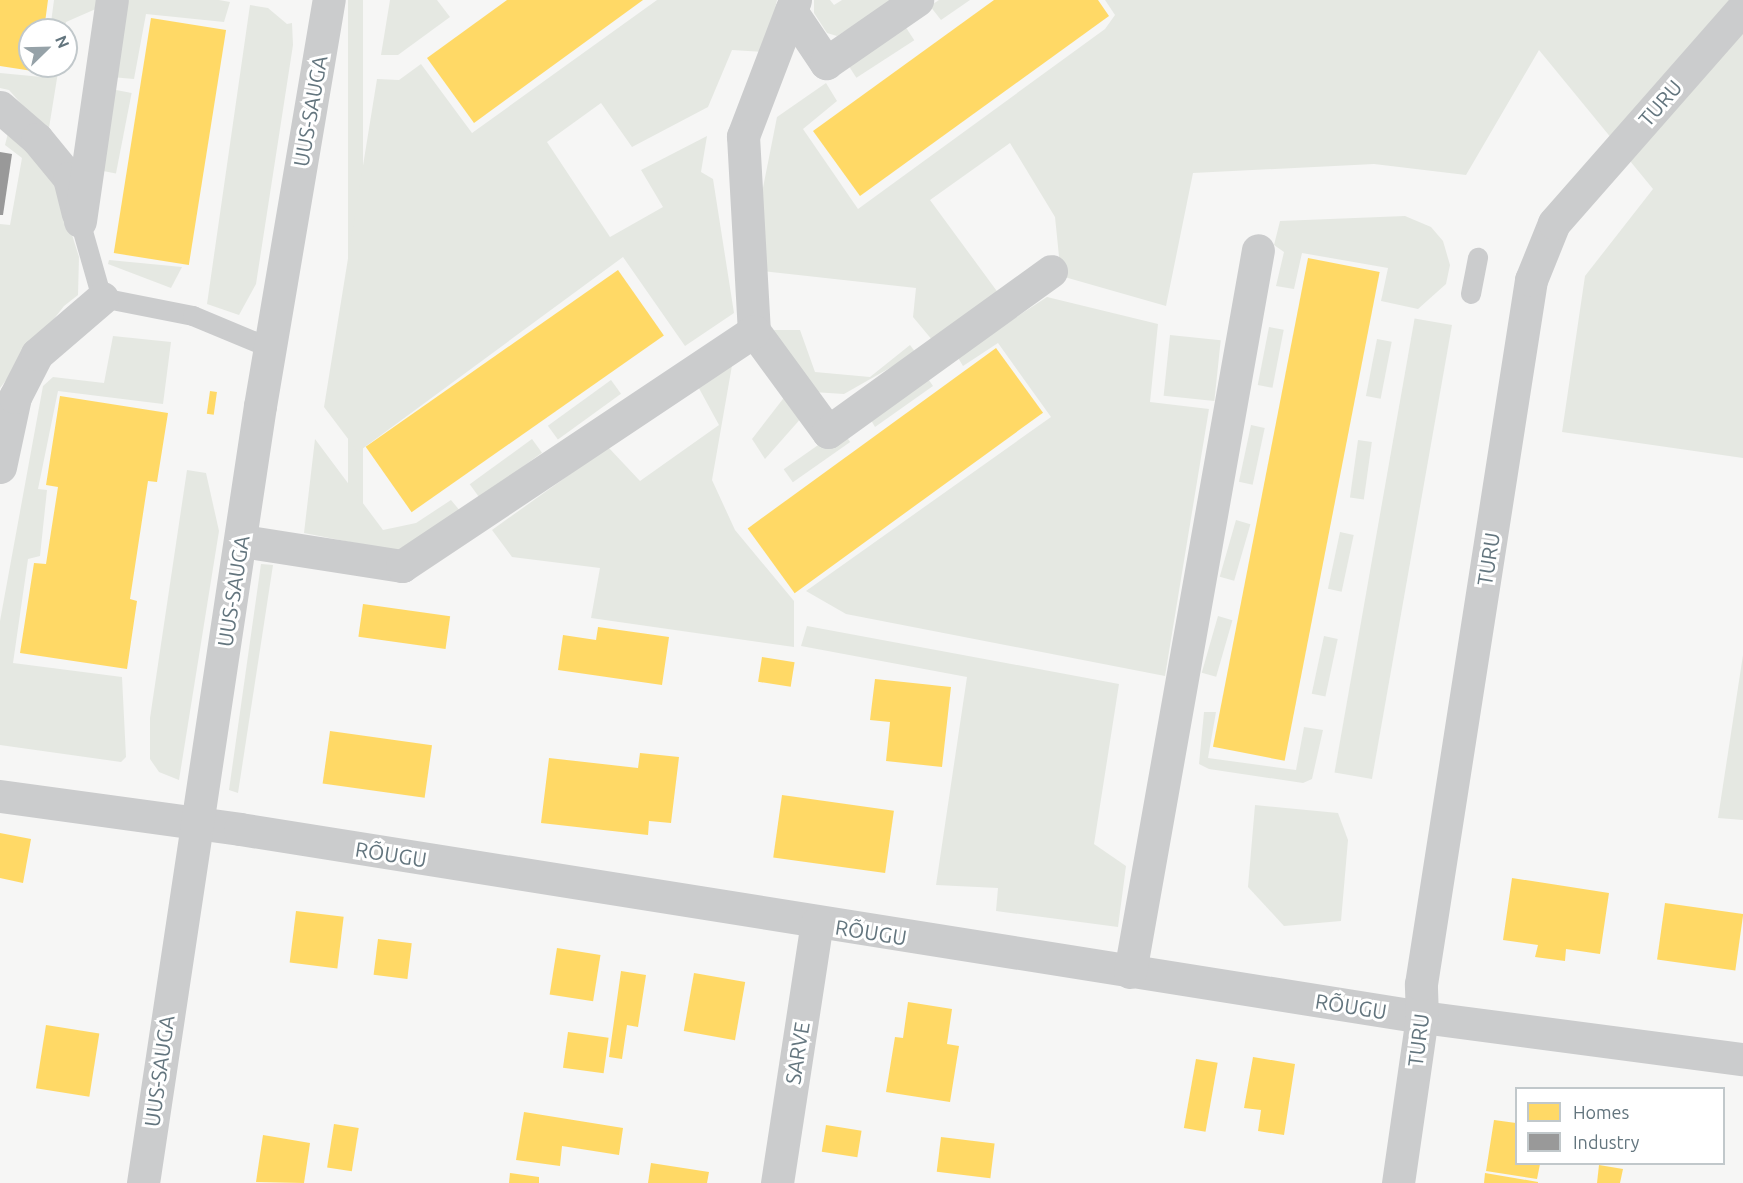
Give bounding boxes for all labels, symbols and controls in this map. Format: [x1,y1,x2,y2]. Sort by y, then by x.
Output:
north arrow [18,18,78,78]
text: N [52,33,73,51]
street label: UUS-SAUGA [288,53,332,169]
street label: TURU [1633,75,1687,131]
street label: TURU [1471,531,1505,587]
street label: UUS-SAUGA [212,534,254,648]
street label: RÕUGU [353,836,429,872]
street label: RÕUGU [833,914,909,950]
street label: RÕUGU [1313,988,1389,1024]
street label: TURU [1402,1012,1434,1068]
street label: UUS-SAUGA [139,1014,179,1128]
street label: SARVE [780,1020,814,1086]
legend [1515,1087,1725,1165]
text: Homes [1573,1102,1629,1122]
text: Industry [1573,1132,1639,1152]

